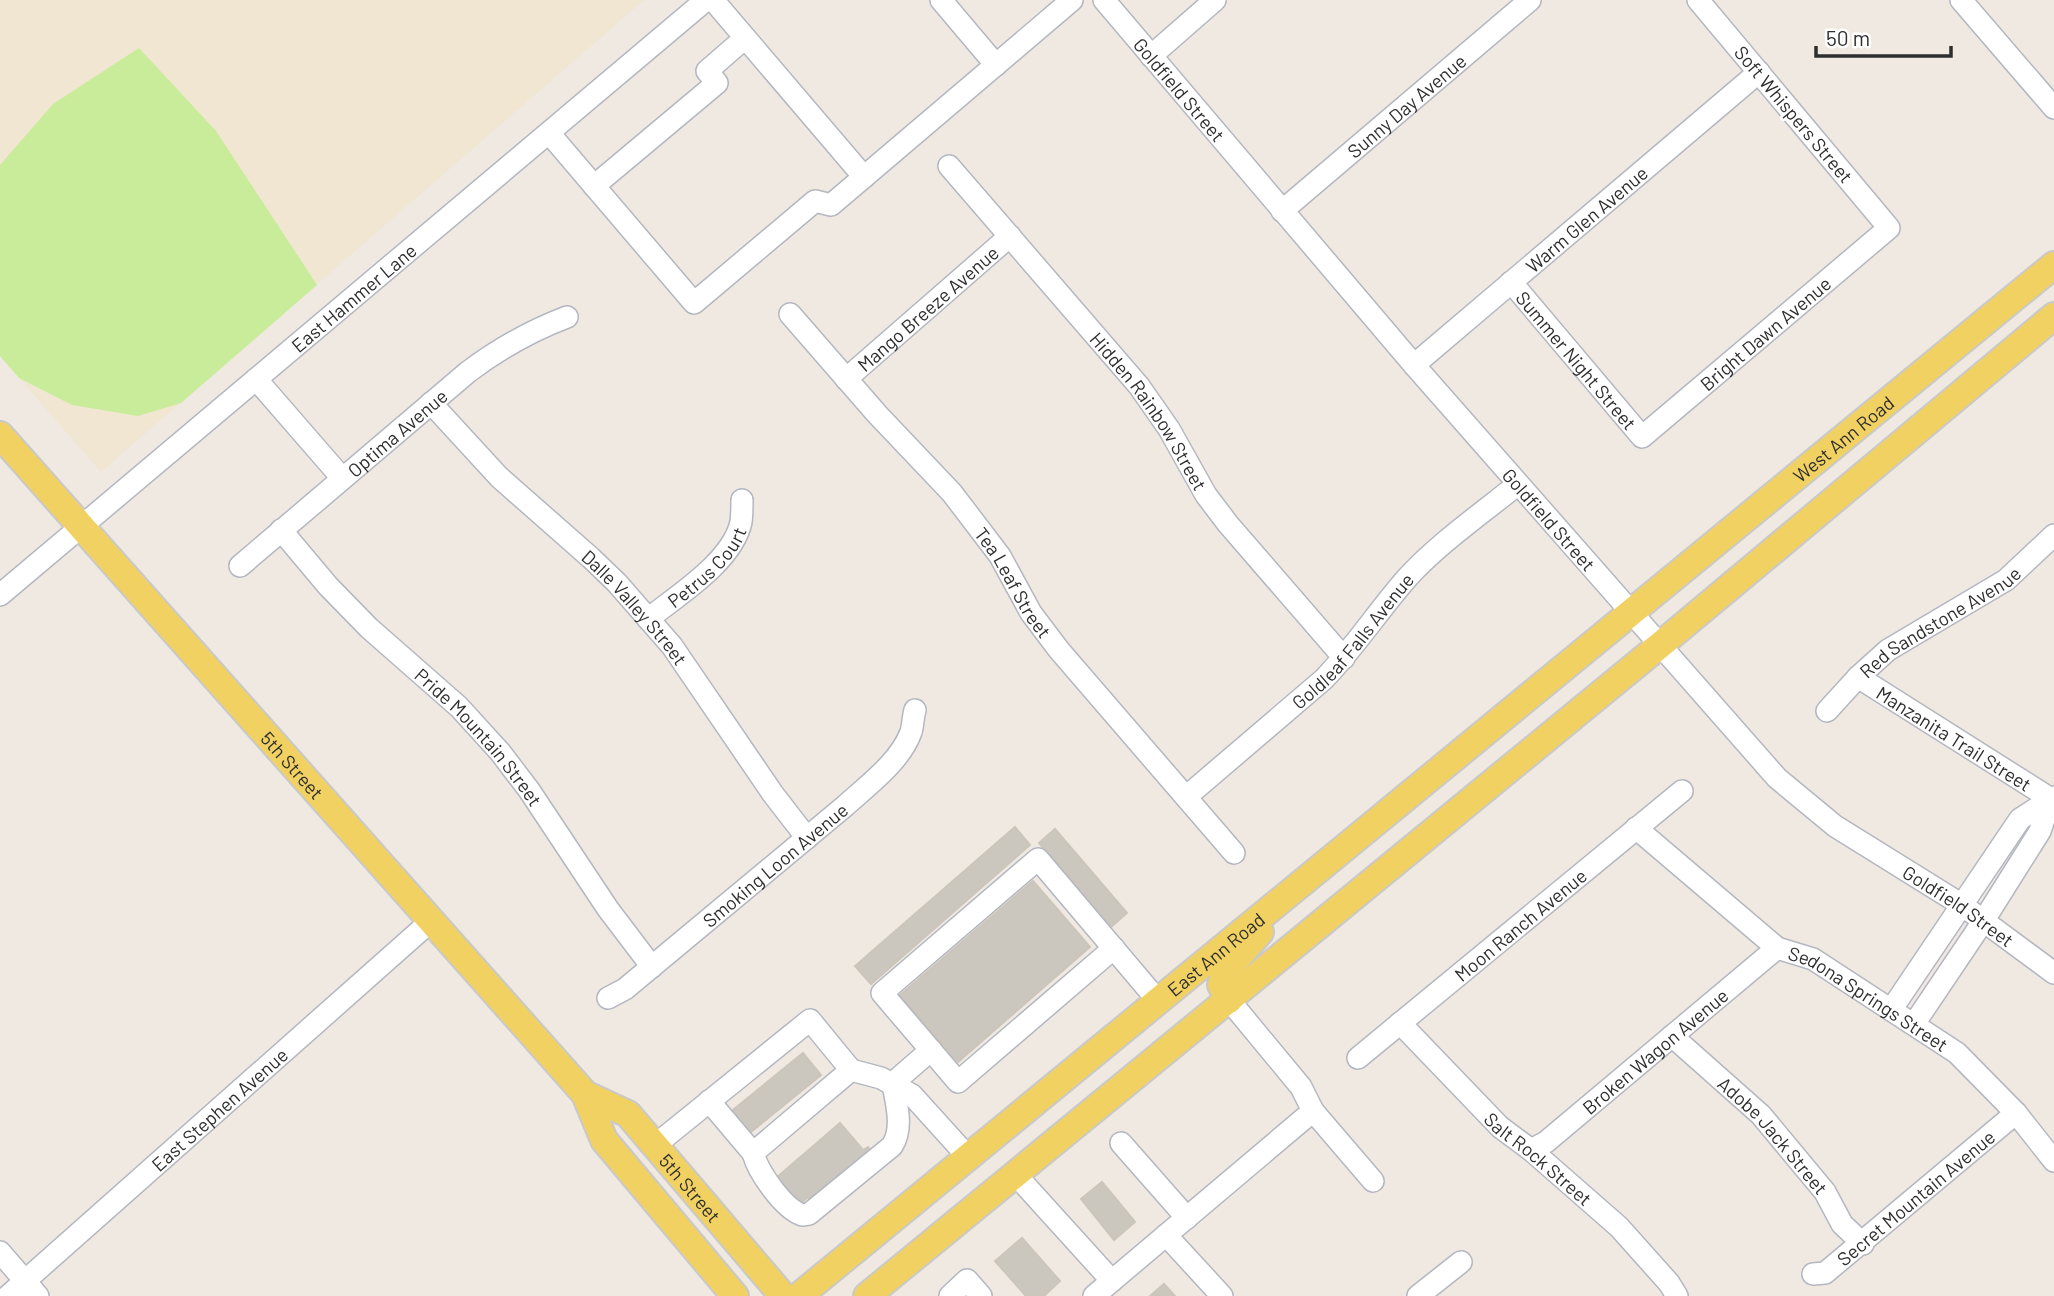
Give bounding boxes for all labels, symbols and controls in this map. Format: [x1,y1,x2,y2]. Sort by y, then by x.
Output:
scale bar [1816,14,1951,58]
text: 50 m [1826,25,1870,50]
street label: Goldfield Street [1129,33,1230,146]
street label: Soft Whispers Street [1730,41,1858,187]
street label: Sunny Day Avenue [1342,49,1470,162]
street label: Warm Glen Avenue [1521,161,1652,277]
street label: East Hammer Lane [286,238,420,356]
street label: Mango Breeze Avenue [852,240,1003,376]
street label: Bright Dawn Avenue [1695,271,1835,395]
street label: Summer Night Street [1512,286,1642,434]
street label: Hidden Rainbow Street [1086,327,1212,494]
street label: Optima Avenue [342,384,451,481]
street label: West Ann Road [1788,390,1898,486]
street label: Goldfield Street [1498,463,1601,575]
street label: Tea Leaf Street [970,522,1057,642]
street label: Petrus Court [663,524,750,612]
street label: Dalle Valley Street [578,544,693,669]
street label: Red Sandstone Avenue [1854,561,2025,682]
street label: Goldleaf Falls Avenue [1287,568,1418,713]
street label: Pride Mountain Street [411,663,548,810]
street label: Manzanita Trail Street [1873,680,2036,795]
street label: 5th Street [257,726,329,803]
street label: Smoking Loon Avenue [698,798,852,931]
street label: Goldfield Street [1899,860,2019,951]
street label: Moon Ranch Avenue [1449,863,1591,986]
street label: East Ann Road [1162,907,1269,1000]
street label: Sedona Springs Street [1786,941,1953,1056]
street label: Broken Wagon Avenue [1577,983,1732,1118]
street label: East Stephen Avenue [146,1043,292,1175]
street label: Adobe Jack Street [1714,1071,1833,1199]
street label: Salt Rock Street [1480,1107,1597,1210]
street label: Secret Mountain Avenue [1832,1125,1999,1270]
street label: 5th Street [655,1149,726,1226]

